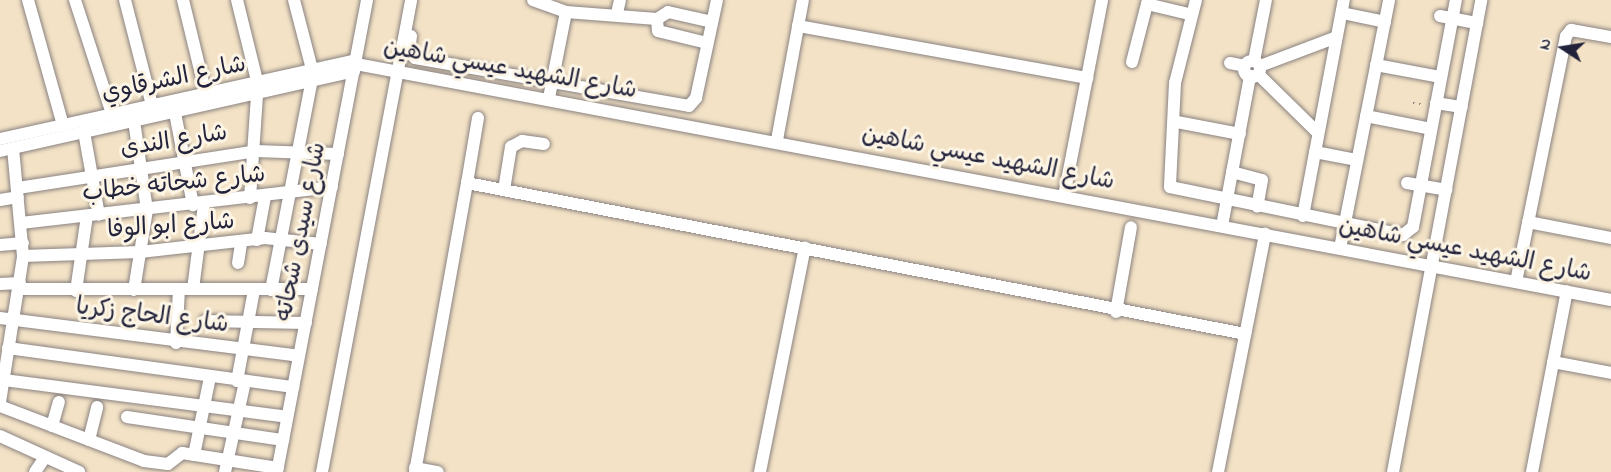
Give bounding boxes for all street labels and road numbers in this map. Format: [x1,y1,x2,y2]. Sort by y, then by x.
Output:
street label: شارع الشهيد عيسي شاهين [381,34,639,106]
street label: شارع الشرقاوي [99,51,249,109]
street label: شارع الندى [118,119,230,165]
street label: شارع الشهيد عيسي شاهين [859,120,1117,198]
street label: شارع سيدى شحاته [271,140,333,324]
street label: شارع شحاته خطاب [81,161,267,209]
street label: شارع ابو الوفا [106,208,236,246]
street label: شارع الشهيد عيسي شاهين [1336,212,1594,290]
street label: شارع الحاج زكريا [74,293,230,341]

